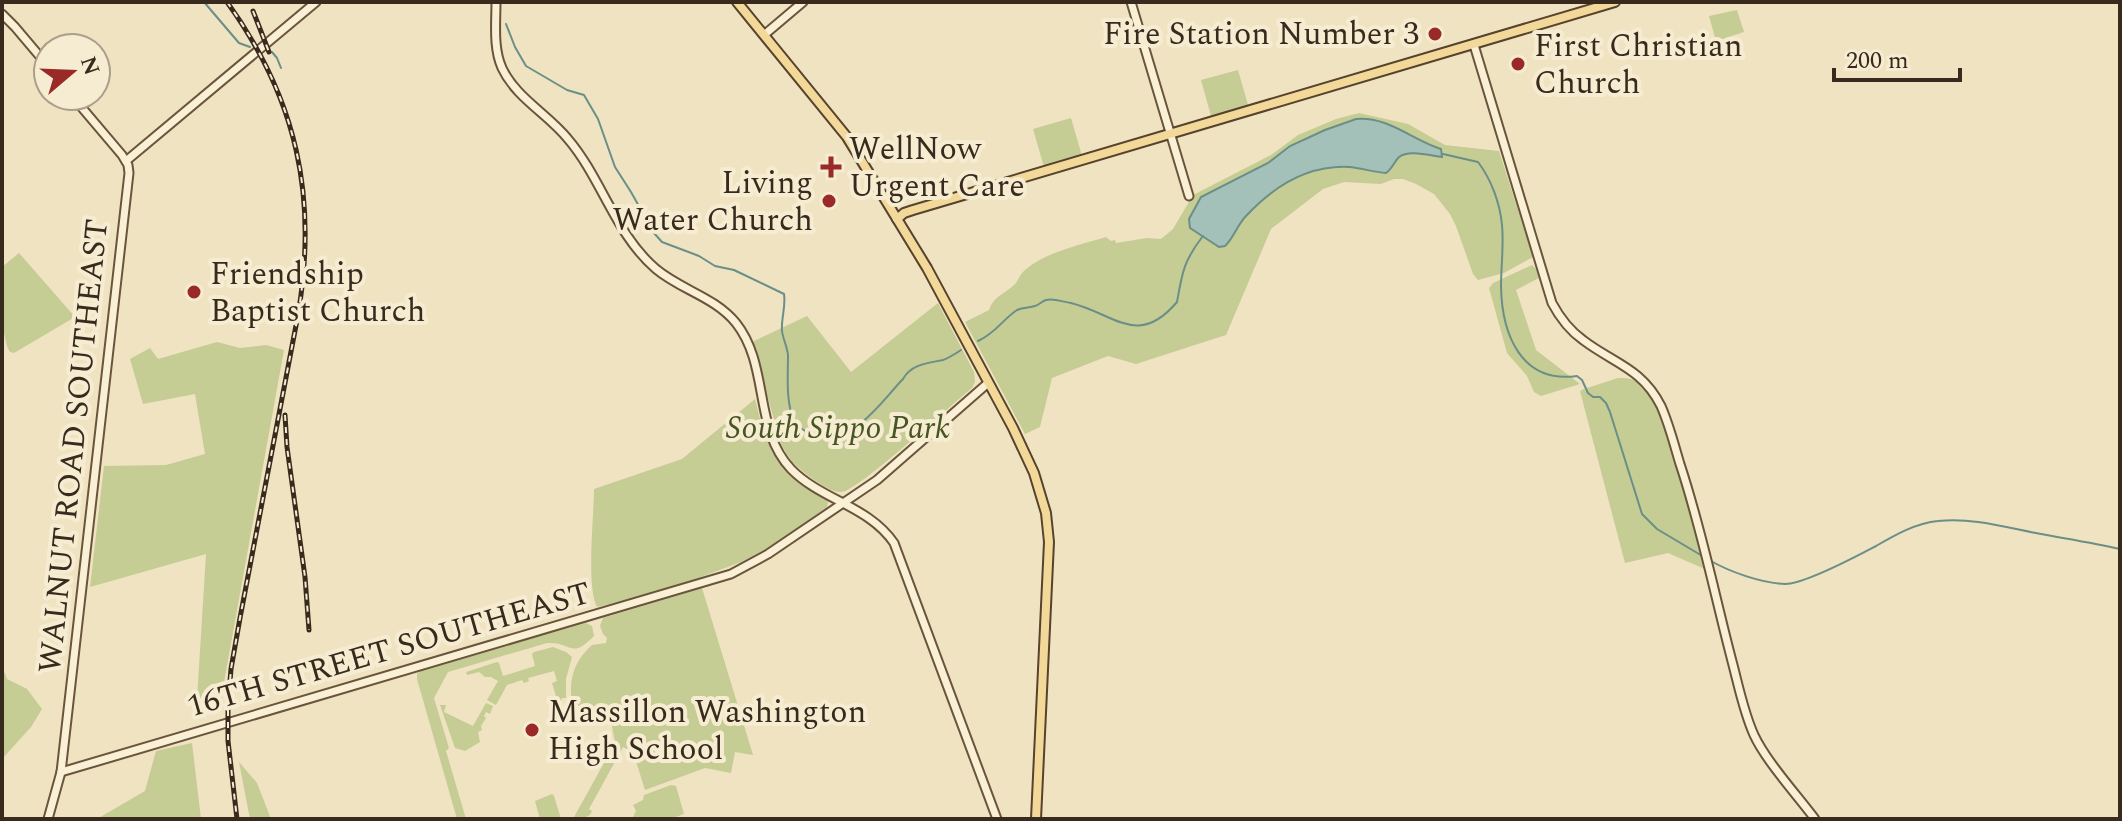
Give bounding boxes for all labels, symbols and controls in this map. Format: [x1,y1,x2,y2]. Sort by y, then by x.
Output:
place label: Fire Station Number 3 [1103,10,1419,59]
place label: First Christian Church [1534,22,1743,108]
marker: Fire Station Number 3 [1426,25,1444,43]
north arrow [32,32,112,112]
scale bar [1834,32,1960,82]
text: 200 m [1846,43,1909,79]
text: N [71,52,108,80]
marker: First Christian Church [1509,55,1527,73]
place label: WellNow Urgent Care [849,125,1025,211]
marker: WellNow Urgent Care [820,156,842,178]
place label: Living Water Church [613,159,813,245]
marker: Living Water Church [820,192,838,210]
street label: WALNUT ROAD SOUTHEAST [26,216,122,676]
place label: Friendship Baptist Church [210,250,426,336]
marker: Friendship Baptist Church [185,283,203,301]
park label: South Sippo Park [726,404,950,453]
street label: 16TH STREET SOUTHEAST [181,569,597,731]
place label: Massillon Washington High School [548,688,866,774]
marker: Massillon Washington High School [523,721,541,739]

